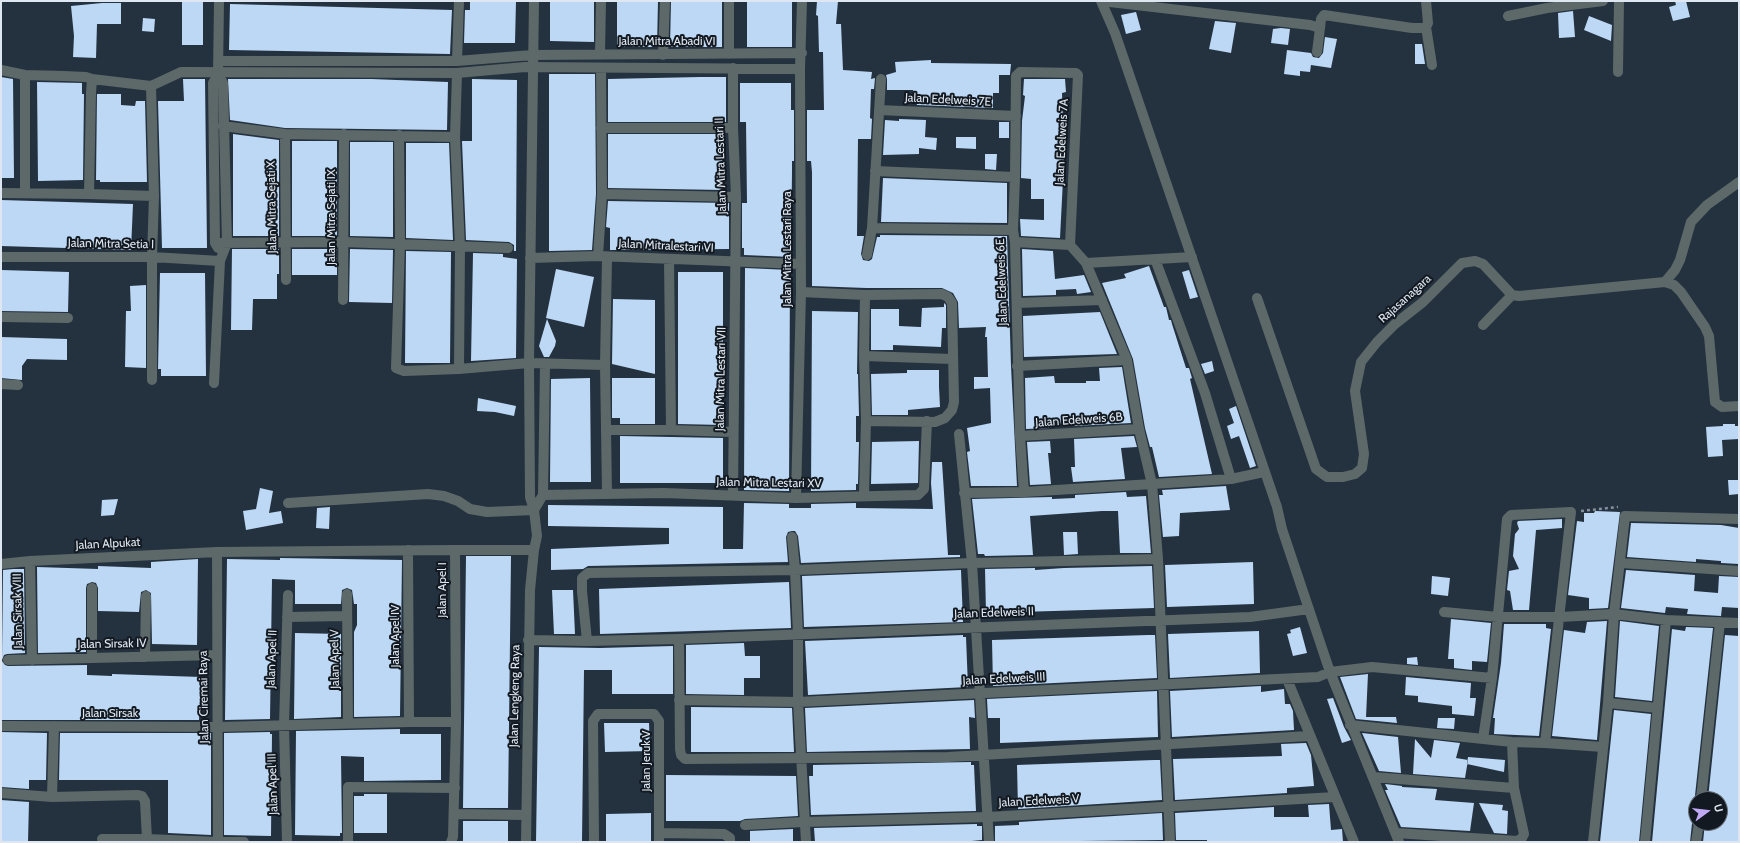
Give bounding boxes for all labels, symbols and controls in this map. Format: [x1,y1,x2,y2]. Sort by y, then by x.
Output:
street label: Jalan Mitra Abadi VI [618,34,716,48]
street label: Jalan Edelweis 7E [904,91,992,109]
street label: Jalan Edelweis 7A [1053,98,1071,186]
street label: Jalan Mitra Lestari II [712,117,730,215]
street label: Jalan Mitra Sejati X [264,160,280,254]
street label: Jalan Mitra Sejati IX [324,169,338,265]
street label: Jalan Mitra Lestari Raya [780,191,794,307]
street label: Jalan Mitra Setia I [68,236,154,252]
street label: Jalan Mitralestari VI [618,236,714,256]
street label: Jalan Edelweis 6E [993,238,1011,326]
street label: Rajasanagara [1376,272,1434,326]
street label: Jalan Mitra Lestari VII [713,327,729,431]
street label: Jalan Edelweis 6B [1035,410,1123,430]
street label: Jalan Mitra Lestari XV [716,475,822,491]
street label: Jalan Alpukat [75,535,141,553]
street label: Jalan Apel I [435,562,449,618]
street label: Jalan Sirsak VIII [10,573,26,649]
street label: Jalan Edelweis II [954,604,1034,622]
street label: Jalan Apel IV [388,605,402,667]
street label: Jalan Apel II [264,629,280,689]
street label: Jalan Apel V [327,629,343,689]
street label: Jalan Sirsak IV [77,636,147,652]
street label: Jalan Lengkeng Raya [507,645,523,747]
street label: Jalan Ciremai Raya [196,651,212,743]
street label: Jalan Edelweis III [962,670,1046,688]
street label: Jalan Sirsak [82,706,138,720]
street label: Jalan Jeruk V [639,730,653,792]
street label: Jalan Apel III [265,753,281,815]
north arrow [1688,791,1728,831]
street label: Jalan Edelweis V [998,792,1080,810]
text: U [1711,803,1726,814]

